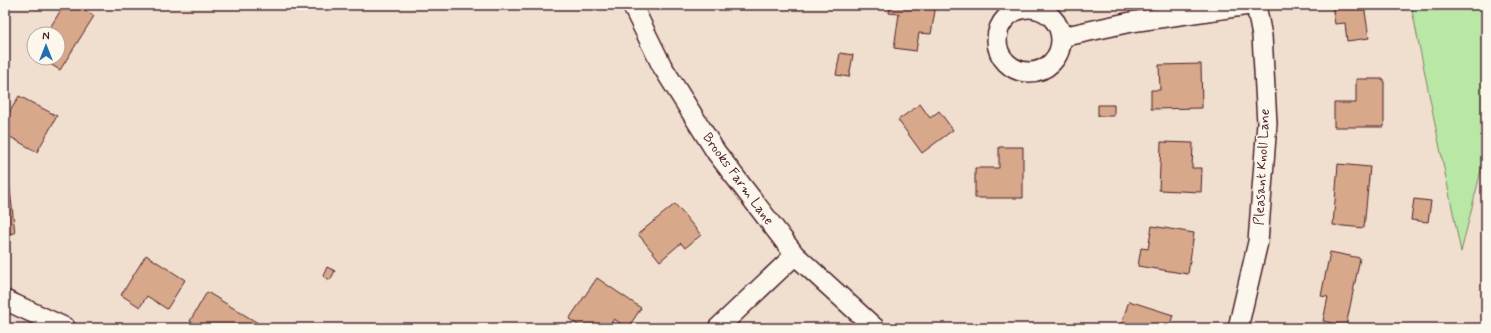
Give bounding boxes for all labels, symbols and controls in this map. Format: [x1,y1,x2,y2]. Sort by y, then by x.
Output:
north arrow [26,26,66,66]
text: N [42,30,50,44]
street label: Pleasant Knoll Lane [1250,108,1274,226]
street label: Brooks Farm Lane [698,129,778,229]

